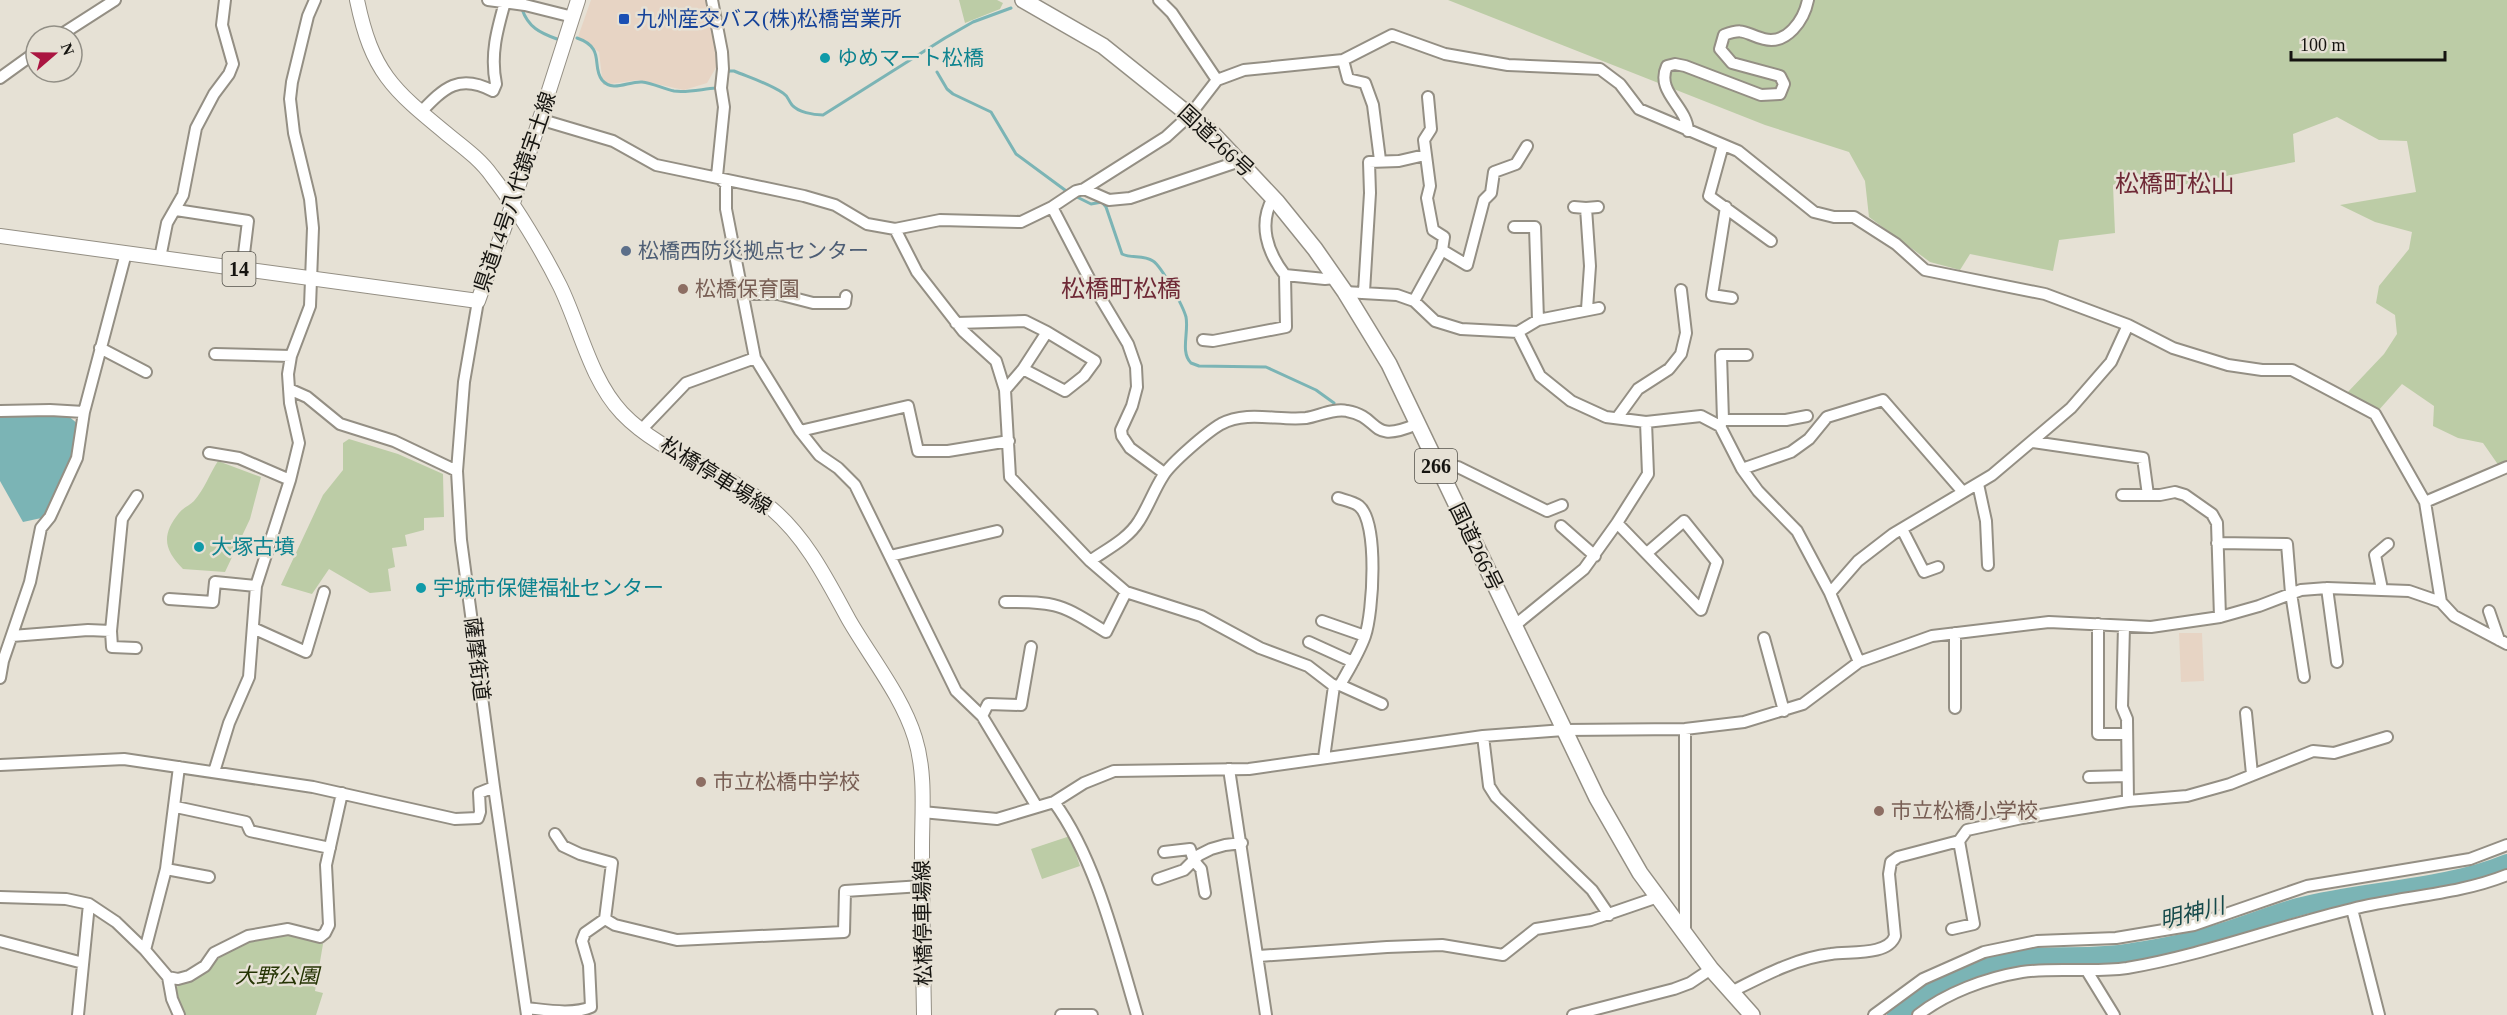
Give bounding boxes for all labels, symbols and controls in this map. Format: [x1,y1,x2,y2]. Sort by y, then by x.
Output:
place label: 九州産交バス(株)松橋営業所 [636,7,902,31]
marker: 九州産交バス(株)松橋営業所 [617,12,631,26]
north arrow [24,24,84,84]
scale bar [2291,24,2446,62]
text: 100 m [2300,35,2346,55]
text: N [58,41,78,58]
place label: ゆめマート松橋 [837,46,984,70]
marker: ゆめマート松橋 [818,51,832,65]
street label: 県道14号八代鏡宇土線 [469,89,561,295]
street label: 国道266号 [1173,100,1259,182]
district label: 松橋町松山 [2115,171,2235,197]
place label: 松橋西防災拠点センター [638,239,869,263]
marker: 松橋西防災拠点センター [619,244,633,258]
road number: 14 [222,252,256,286]
district label: 松橋町松橋 [1061,276,1181,302]
place label: 松橋保育園 [695,277,800,301]
marker: 松橋保育園 [676,282,690,296]
street label: 松橋停車場線 [656,432,776,520]
road number: 266 [1415,449,1457,483]
street label: 国道266号 [1445,499,1507,595]
place label: 大塚古墳 [211,535,295,559]
marker: 大塚古墳 [192,540,206,554]
place label: 宇城市保健福祉センター [433,576,664,600]
marker: 宇城市保健福祉センター [414,581,428,595]
street label: 薩摩街道 [460,616,494,702]
place label: 市立松橋中学校 [713,770,860,794]
marker: 市立松橋中学校 [694,775,708,789]
place label: 市立松橋小学校 [1891,799,2038,823]
marker: 市立松橋小学校 [1872,804,1886,818]
street label: 松橋停車場線 [910,860,936,986]
water label: 明神川 [2157,892,2229,933]
park label: 大野公園 [235,964,322,988]

